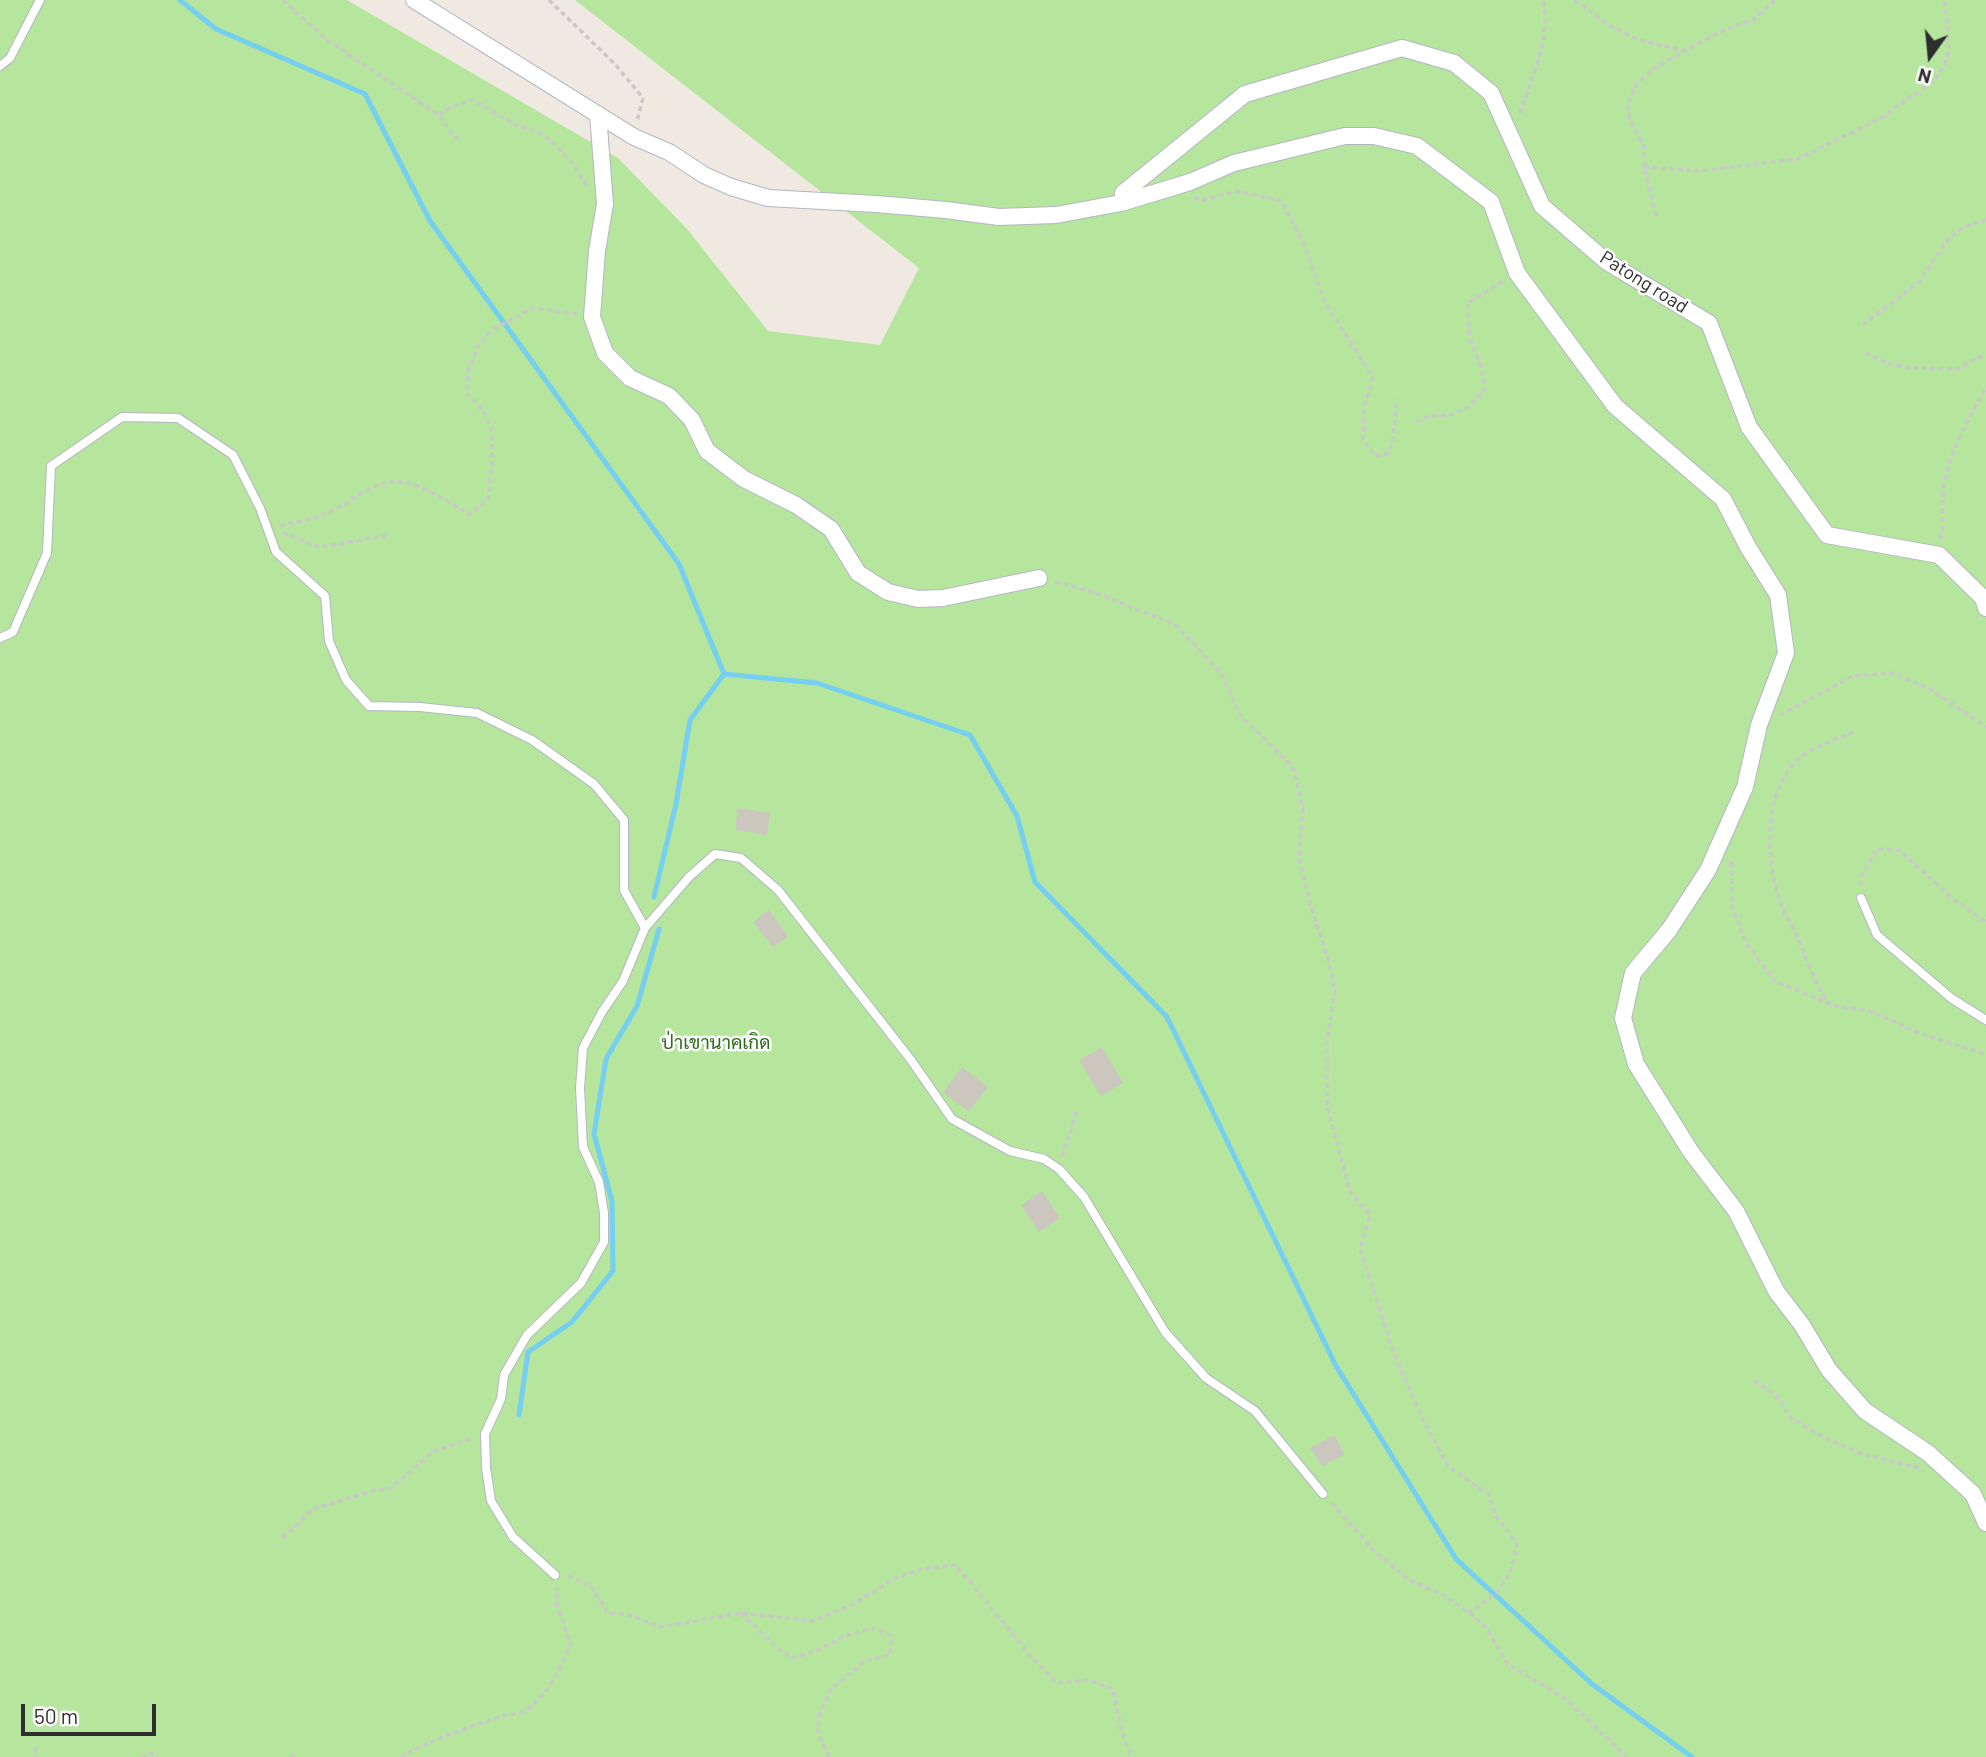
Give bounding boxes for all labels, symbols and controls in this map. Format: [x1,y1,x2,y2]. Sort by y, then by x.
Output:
north arrow [1895,21,1965,91]
text: N [1915,64,1934,90]
street label: Patong road [1596,246,1692,318]
park label: ป่าเขานาคเกิด [662,1032,770,1054]
scale bar [24,1690,159,1734]
text: 50 m [34,1703,78,1728]

